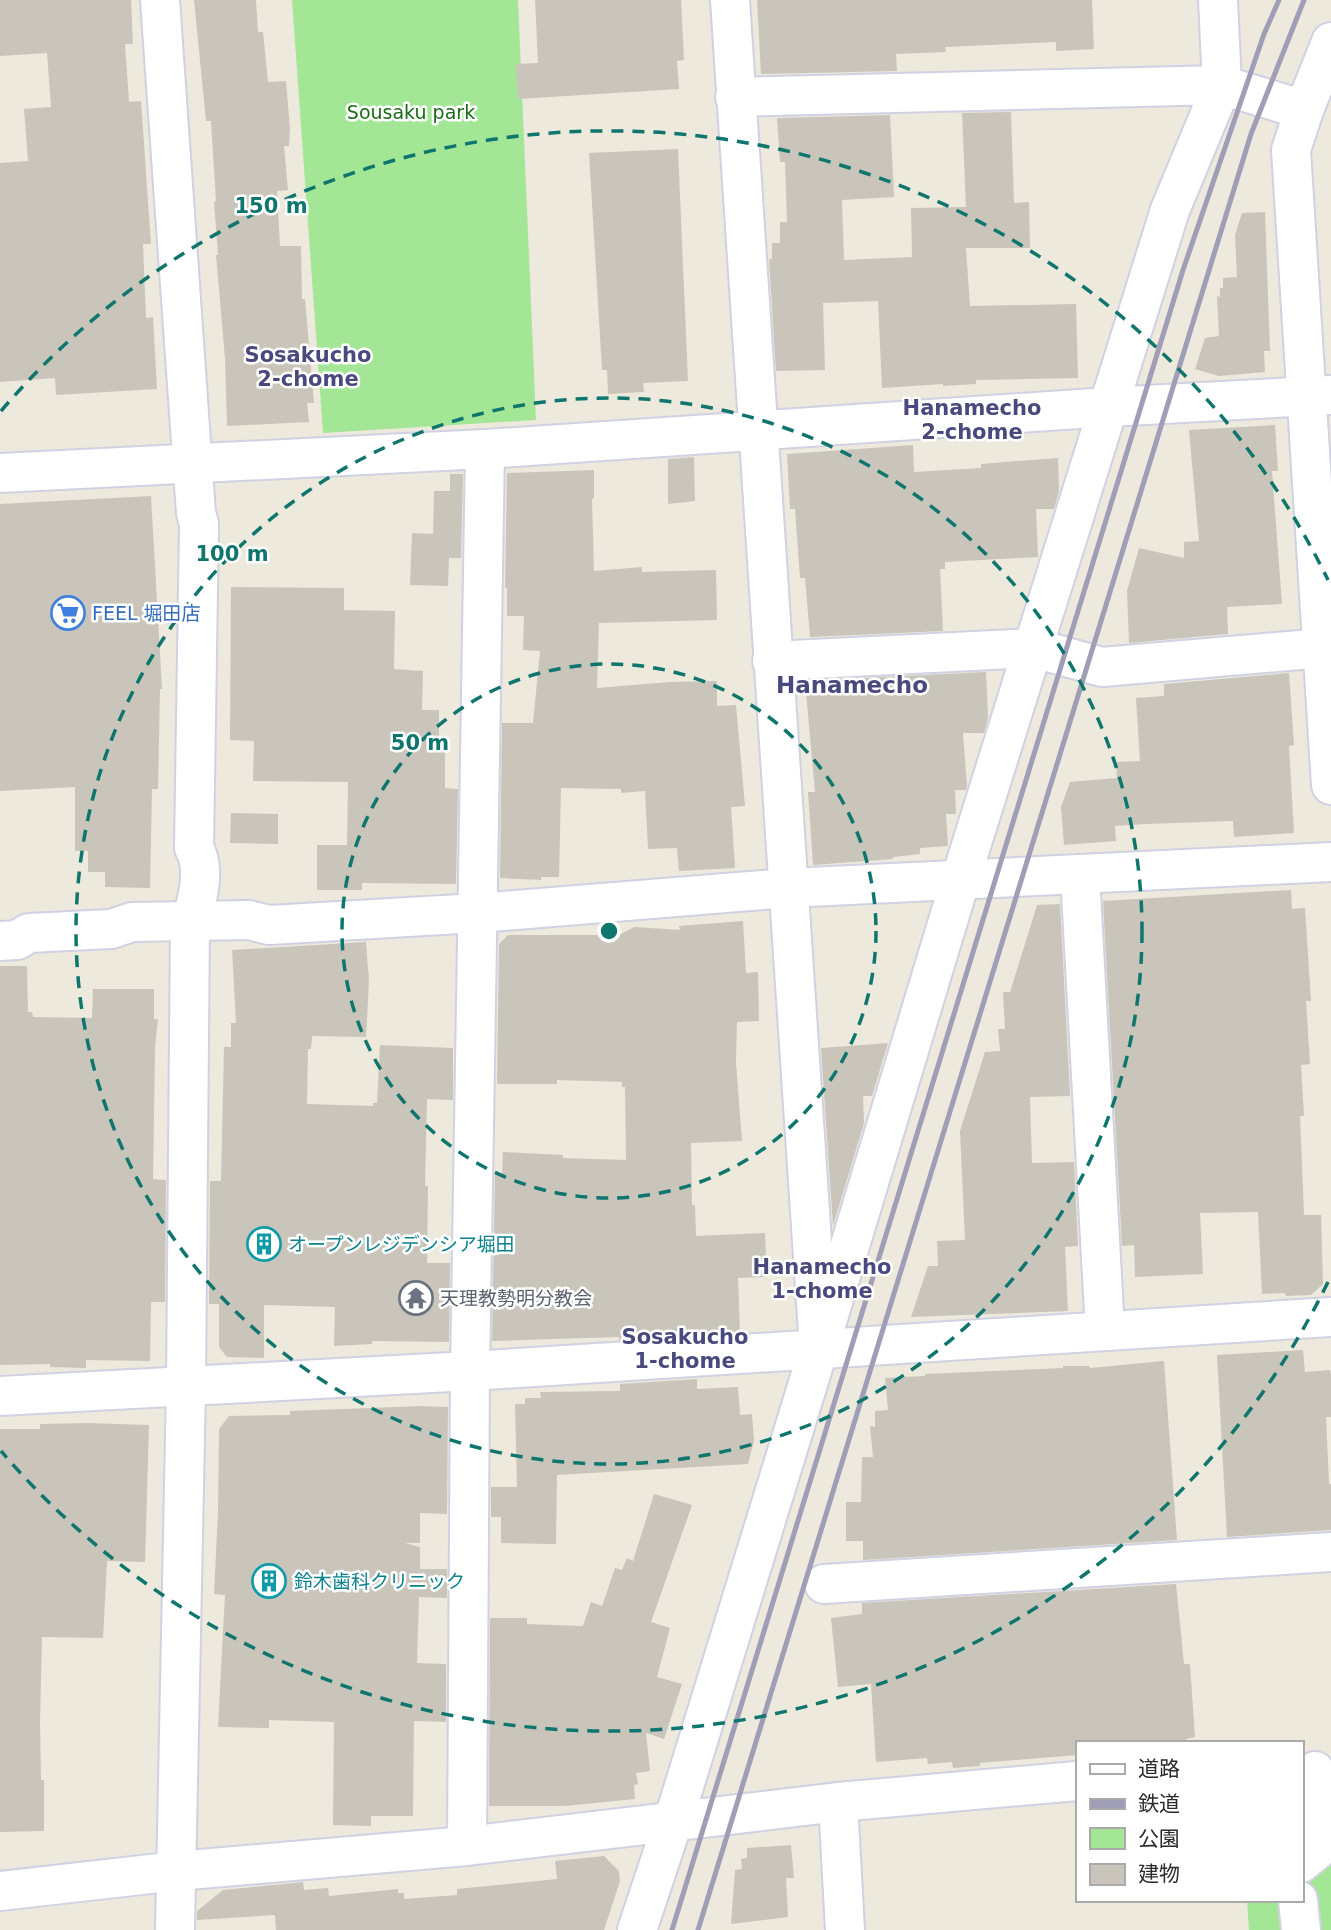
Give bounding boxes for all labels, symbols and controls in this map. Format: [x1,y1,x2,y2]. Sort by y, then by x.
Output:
park label: Sousaku park [347,101,475,123]
text: 150 m [234,194,308,218]
district label: Sosakucho 2-chome [245,343,371,391]
district label: Hanamecho 2-chome [903,396,1041,444]
text: 100 m [195,542,269,566]
supermarket icon: FEEL 堀田店 [49,594,87,632]
place label: FEEL 堀田店 [92,602,201,624]
district label: Hanamecho [776,672,928,698]
text: 50 m [391,731,449,755]
centre of rings [597,919,621,943]
building icon: オープンレジデンシア堀田 [245,1225,283,1263]
place label: オープンレジデンシア堀田 [288,1233,515,1255]
district label: Hanamecho 1-chome [753,1255,891,1303]
temple icon: 天理教勢明分教会 [397,1279,435,1317]
place label: 天理教勢明分教会 [440,1287,592,1309]
district label: Sosakucho 1-chome [622,1325,748,1373]
building icon: 鈴木歯科クリニック [250,1562,288,1600]
place label: 鈴木歯科クリニック [294,1570,465,1592]
legend [1076,1741,1303,1902]
text: 道路 [1138,1757,1180,1781]
text: 鉄道 [1138,1792,1180,1816]
text: 公園 [1138,1827,1180,1851]
text: 建物 [1138,1862,1180,1886]

